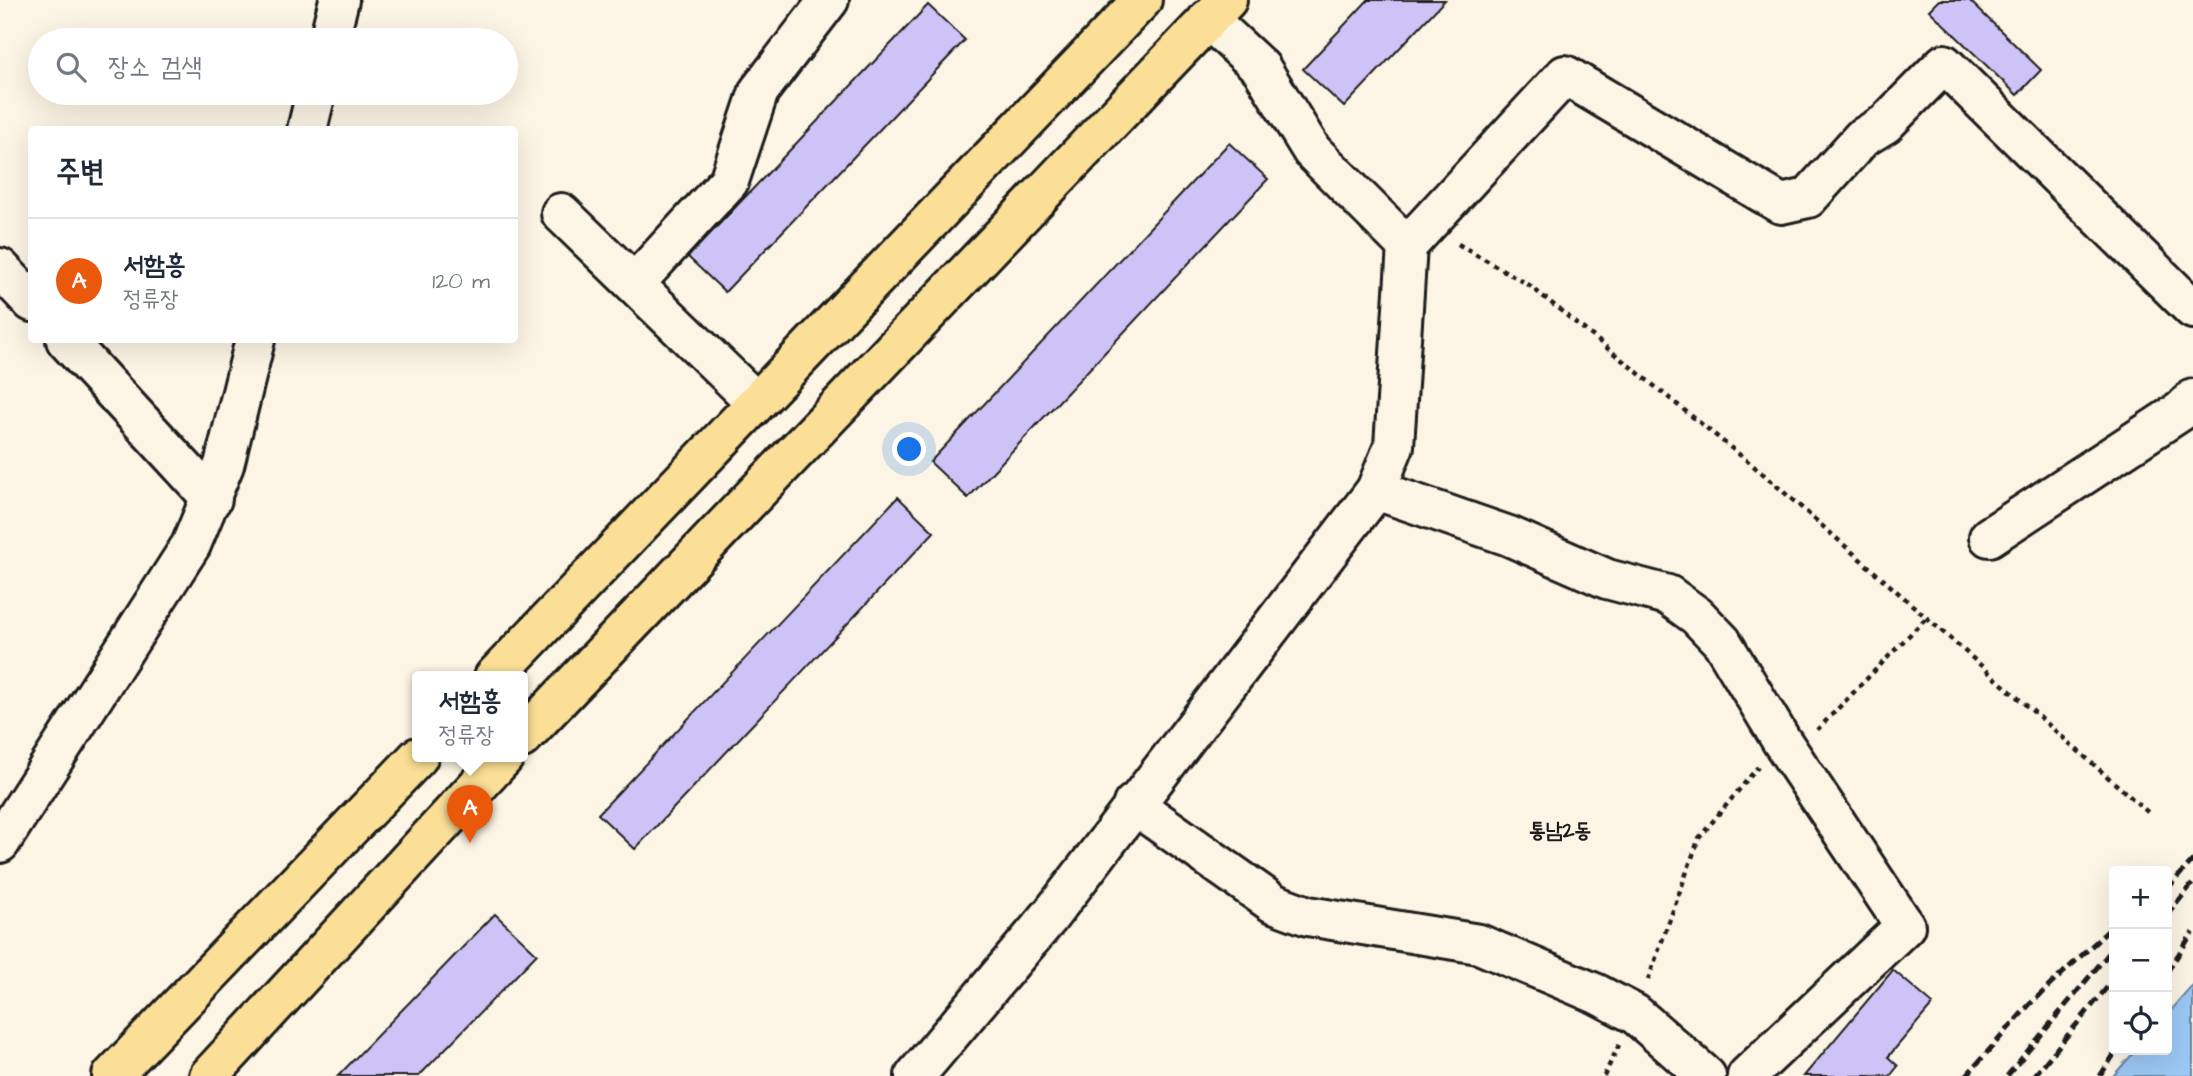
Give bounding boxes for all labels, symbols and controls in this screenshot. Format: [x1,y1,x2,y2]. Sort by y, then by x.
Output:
search box [28,28,518,105]
icon: search [52,48,90,86]
text: 장소 검색 [108,49,202,85]
text: 주변 [56,151,104,193]
text: 서함흥 [123,247,186,283]
text: A [72,265,86,297]
text: 120 m [432,265,490,297]
text: 정류장 [123,283,179,315]
your location [892,432,926,466]
popup [412,671,528,762]
text: 서함흥 [439,683,501,719]
text: 정류장 [439,719,494,751]
pin: A [447,785,493,843]
district label: 통남2동 [1529,816,1591,845]
map controls [2109,866,2172,1055]
button: + [2109,866,2172,929]
button: − [2109,929,2172,992]
button: locate [2109,992,2172,1055]

